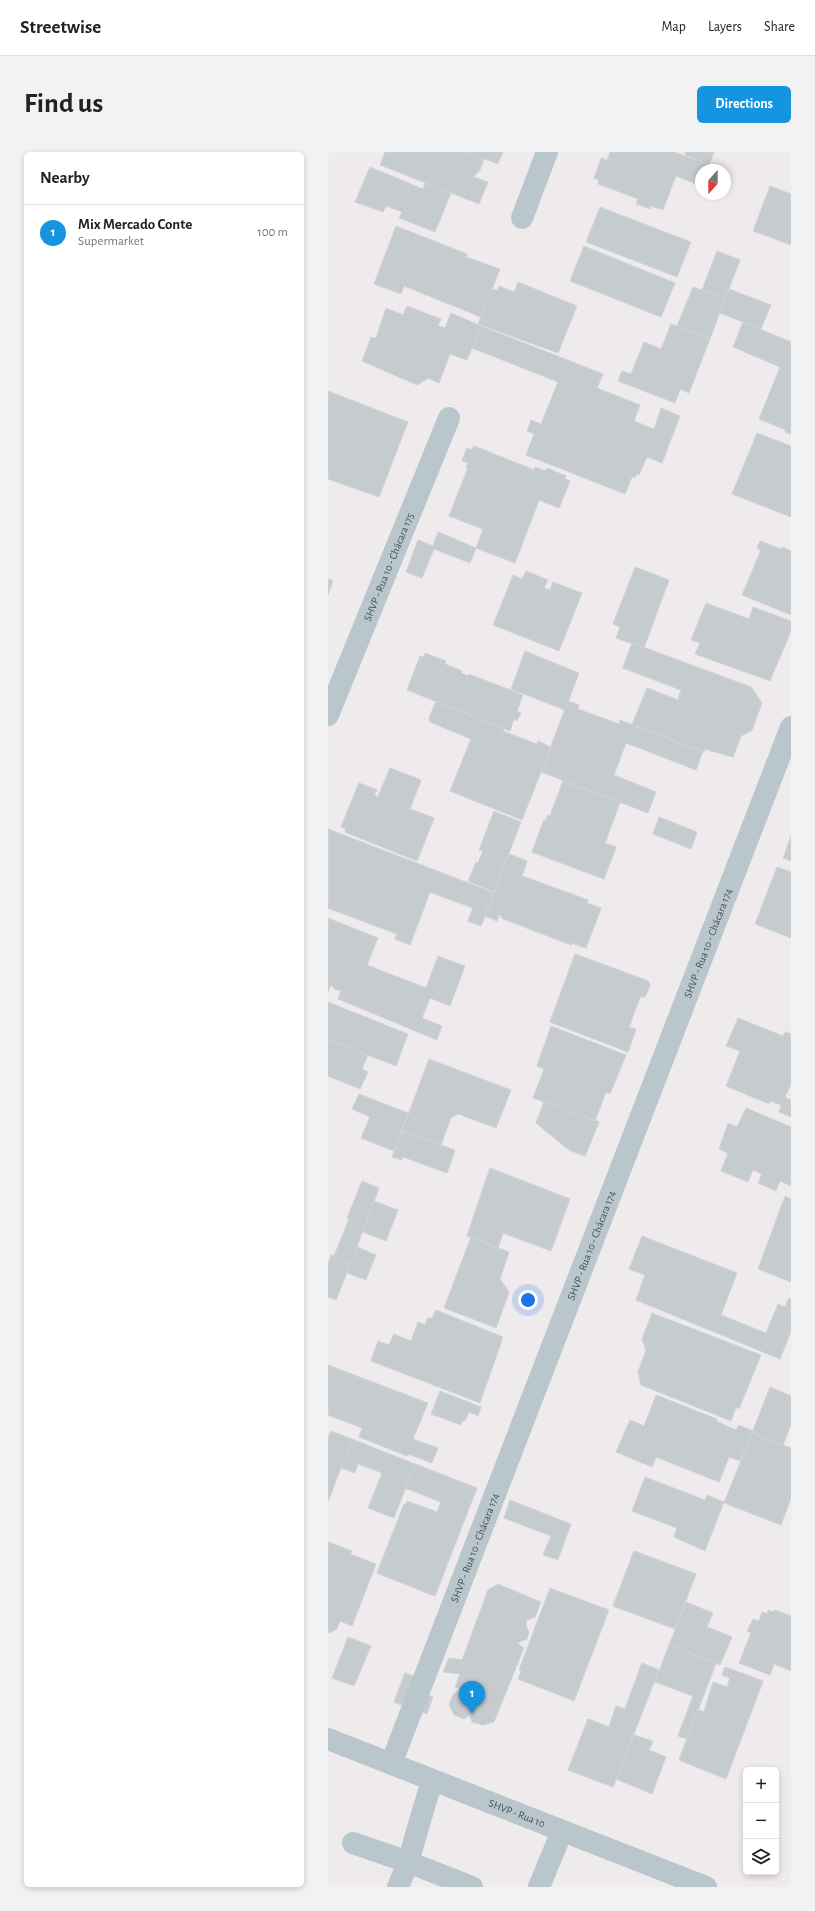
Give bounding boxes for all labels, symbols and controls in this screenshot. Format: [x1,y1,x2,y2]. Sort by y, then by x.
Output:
text: Streetwise [20,18,101,37]
text: Map [661,20,686,34]
text: Layers [708,20,742,34]
text: Share [764,20,795,34]
button: Directions [697,86,791,123]
text: Find us [24,90,103,118]
north arrow [695,164,731,200]
text: Nearby [40,169,90,186]
text: Mix Mercado Conte [78,217,192,232]
text: 1 [51,226,55,239]
text: 100 m [257,226,288,239]
text: Supermarket [78,235,144,248]
street label: SHVP - Rua 10 - Chácara 175 [361,511,415,622]
street label: SHVP - Rua 10 - Chácara 174 [682,887,734,999]
street label: SHVP - Rua 10 - Chácara 174 [565,1189,617,1302]
your location [518,1290,538,1310]
street label: SHVP - Rua 10 - Chácara 174 [448,1491,501,1604]
pin: 1 [459,1681,485,1714]
map controls [743,1767,779,1875]
button: + [743,1767,779,1803]
street label: SHVP - Rua 10 [487,1797,547,1829]
button: − [743,1803,779,1839]
button: layers [743,1839,779,1875]

